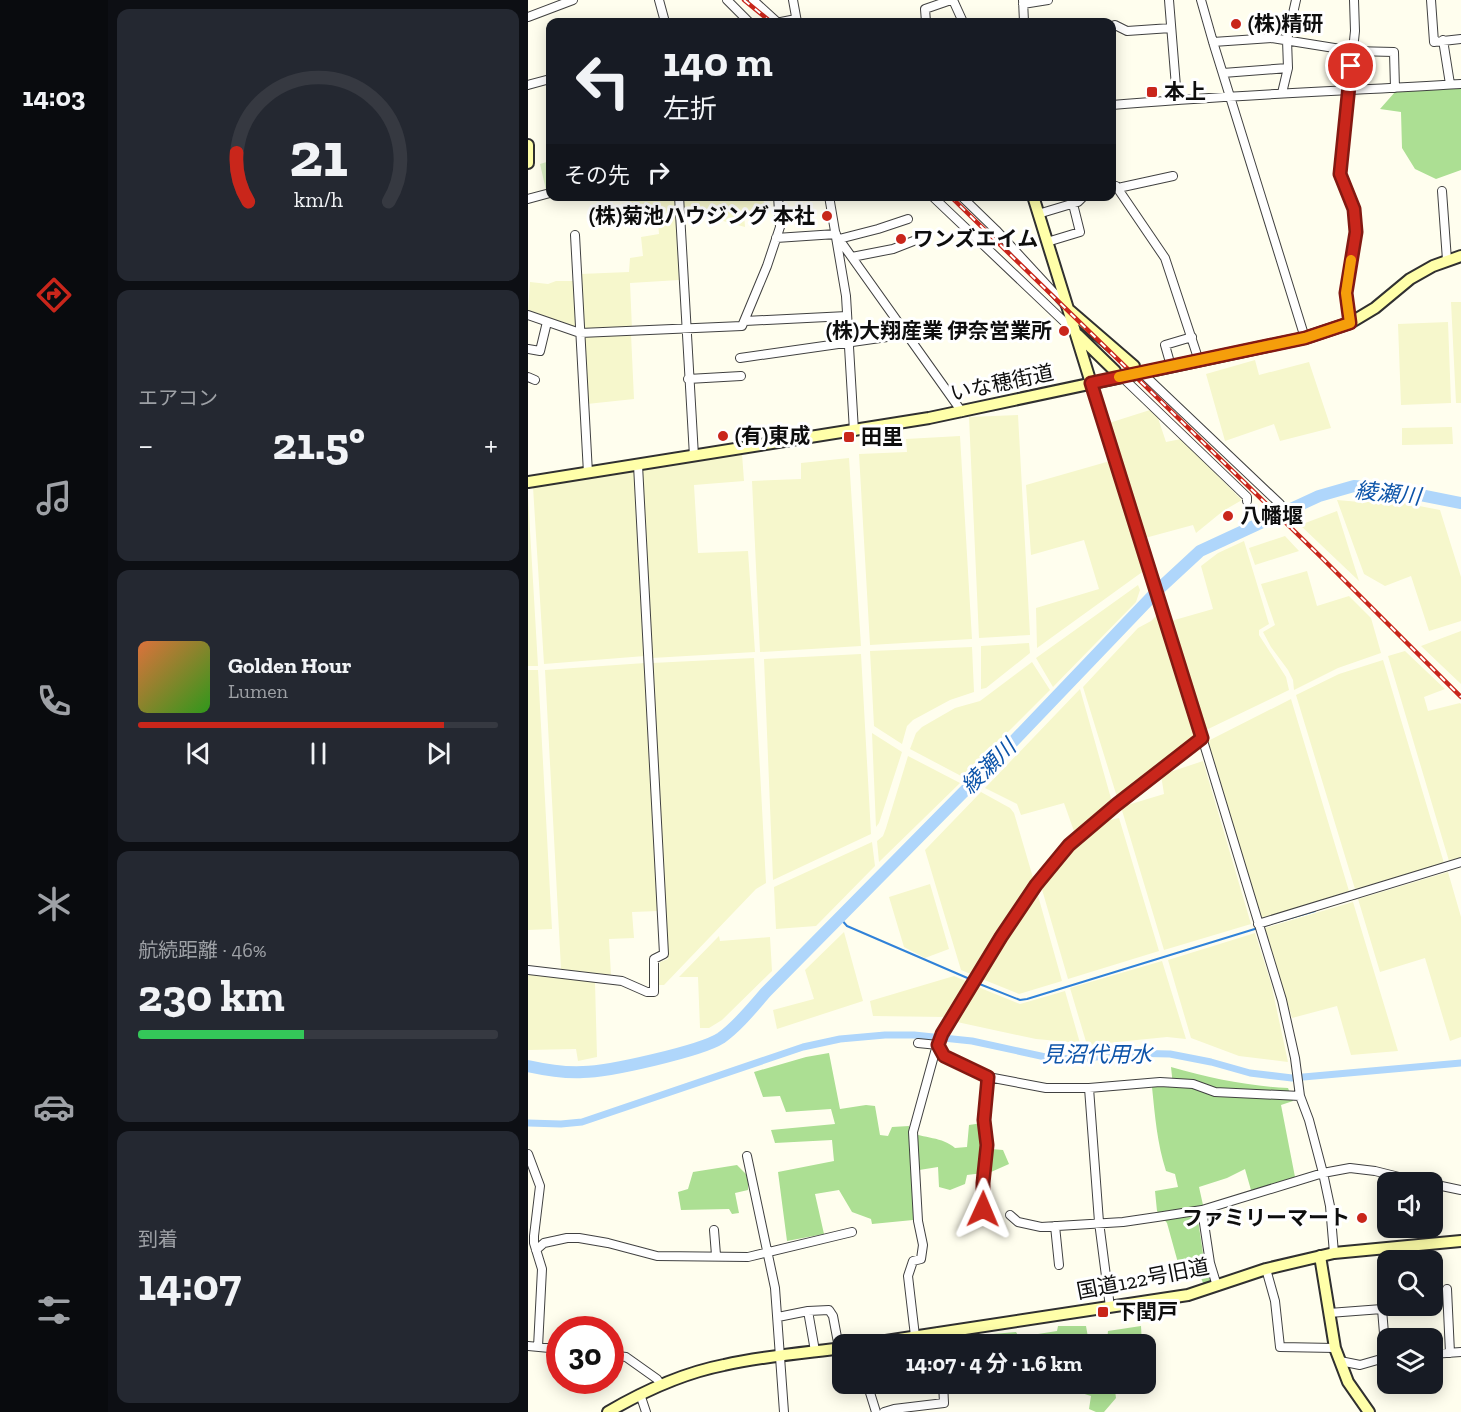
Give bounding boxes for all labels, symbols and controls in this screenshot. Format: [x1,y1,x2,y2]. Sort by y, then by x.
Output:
place label: (株)精研 [1248,11,1323,36]
marker: (株)精研 [1229,17,1243,31]
text: 140 m [663,36,773,87]
pin [1325,40,1376,91]
icon: left [564,42,642,120]
icon: arrive [1334,49,1367,82]
place label: 本上 [1164,79,1206,104]
text: 14:03 [23,81,85,113]
marker: 本上 [1145,85,1159,99]
text: 左折 [663,93,717,125]
text: 21 [289,117,347,192]
icon: right [642,156,675,189]
text: その先 [564,162,630,189]
text: km/h [294,187,342,212]
place label: (株)菊池ハウジング 本社 [589,203,815,228]
marker: (株)菊池ハウジング 本社 [820,209,834,223]
place label: ワンズエイム [913,226,1038,251]
marker: ワンズエイム [894,232,908,246]
icon: directions [33,274,75,316]
place label: (株)大翔産業 伊奈営業所 [826,318,1052,343]
marker: (株)大翔産業 伊奈営業所 [1057,324,1071,338]
street label: いな穂街道 [948,359,1056,406]
text: エアコン [138,386,218,410]
text: 21.5° [273,417,365,471]
place label: (有)東成 [735,423,810,448]
place label: 田里 [861,424,903,449]
text: − [138,425,153,464]
text: + [484,425,498,464]
marker: (有)東成 [716,429,730,443]
marker: 田里 [842,430,856,444]
icon: music [33,477,75,519]
water label: 綾瀬川 [1354,477,1424,511]
place label: 八幡堰 [1240,503,1303,528]
marker: 八幡堰 [1221,509,1235,523]
text: Golden Hour [228,652,352,679]
text: Lumen [228,679,288,703]
icon: phone [33,680,75,722]
water label: 綾瀬川 [955,732,1023,799]
icon: previous [182,737,215,770]
icon: pause [302,737,335,770]
icon: next [422,737,455,770]
icon: climate [33,883,75,925]
text: 航続距離 · 46% [138,938,267,962]
text: 230 km [138,969,285,1023]
water label: 見沼代用水 [1042,1041,1154,1068]
icon: car [33,1086,75,1128]
map controls [1377,1172,1443,1394]
button: sound [1377,1172,1443,1238]
position arrow [951,1177,1015,1241]
place label: ファミリーマート [1182,1205,1350,1230]
marker: ファミリーマート [1355,1211,1369,1225]
text: 到着 [138,1227,178,1251]
button: search [1377,1250,1443,1316]
street label: 国道122号旧道 [1074,1253,1211,1304]
text: 14:07 [138,1258,241,1312]
icon: filters [33,1289,75,1331]
place label: 下閏戸 [1115,1299,1178,1324]
marker: 下閏戸 [1096,1305,1110,1319]
speed limit sign: 30 [546,1316,624,1394]
button: layers [1377,1328,1443,1394]
text: 14:07 · 4 分 · 1.6 km [906,1350,1082,1377]

